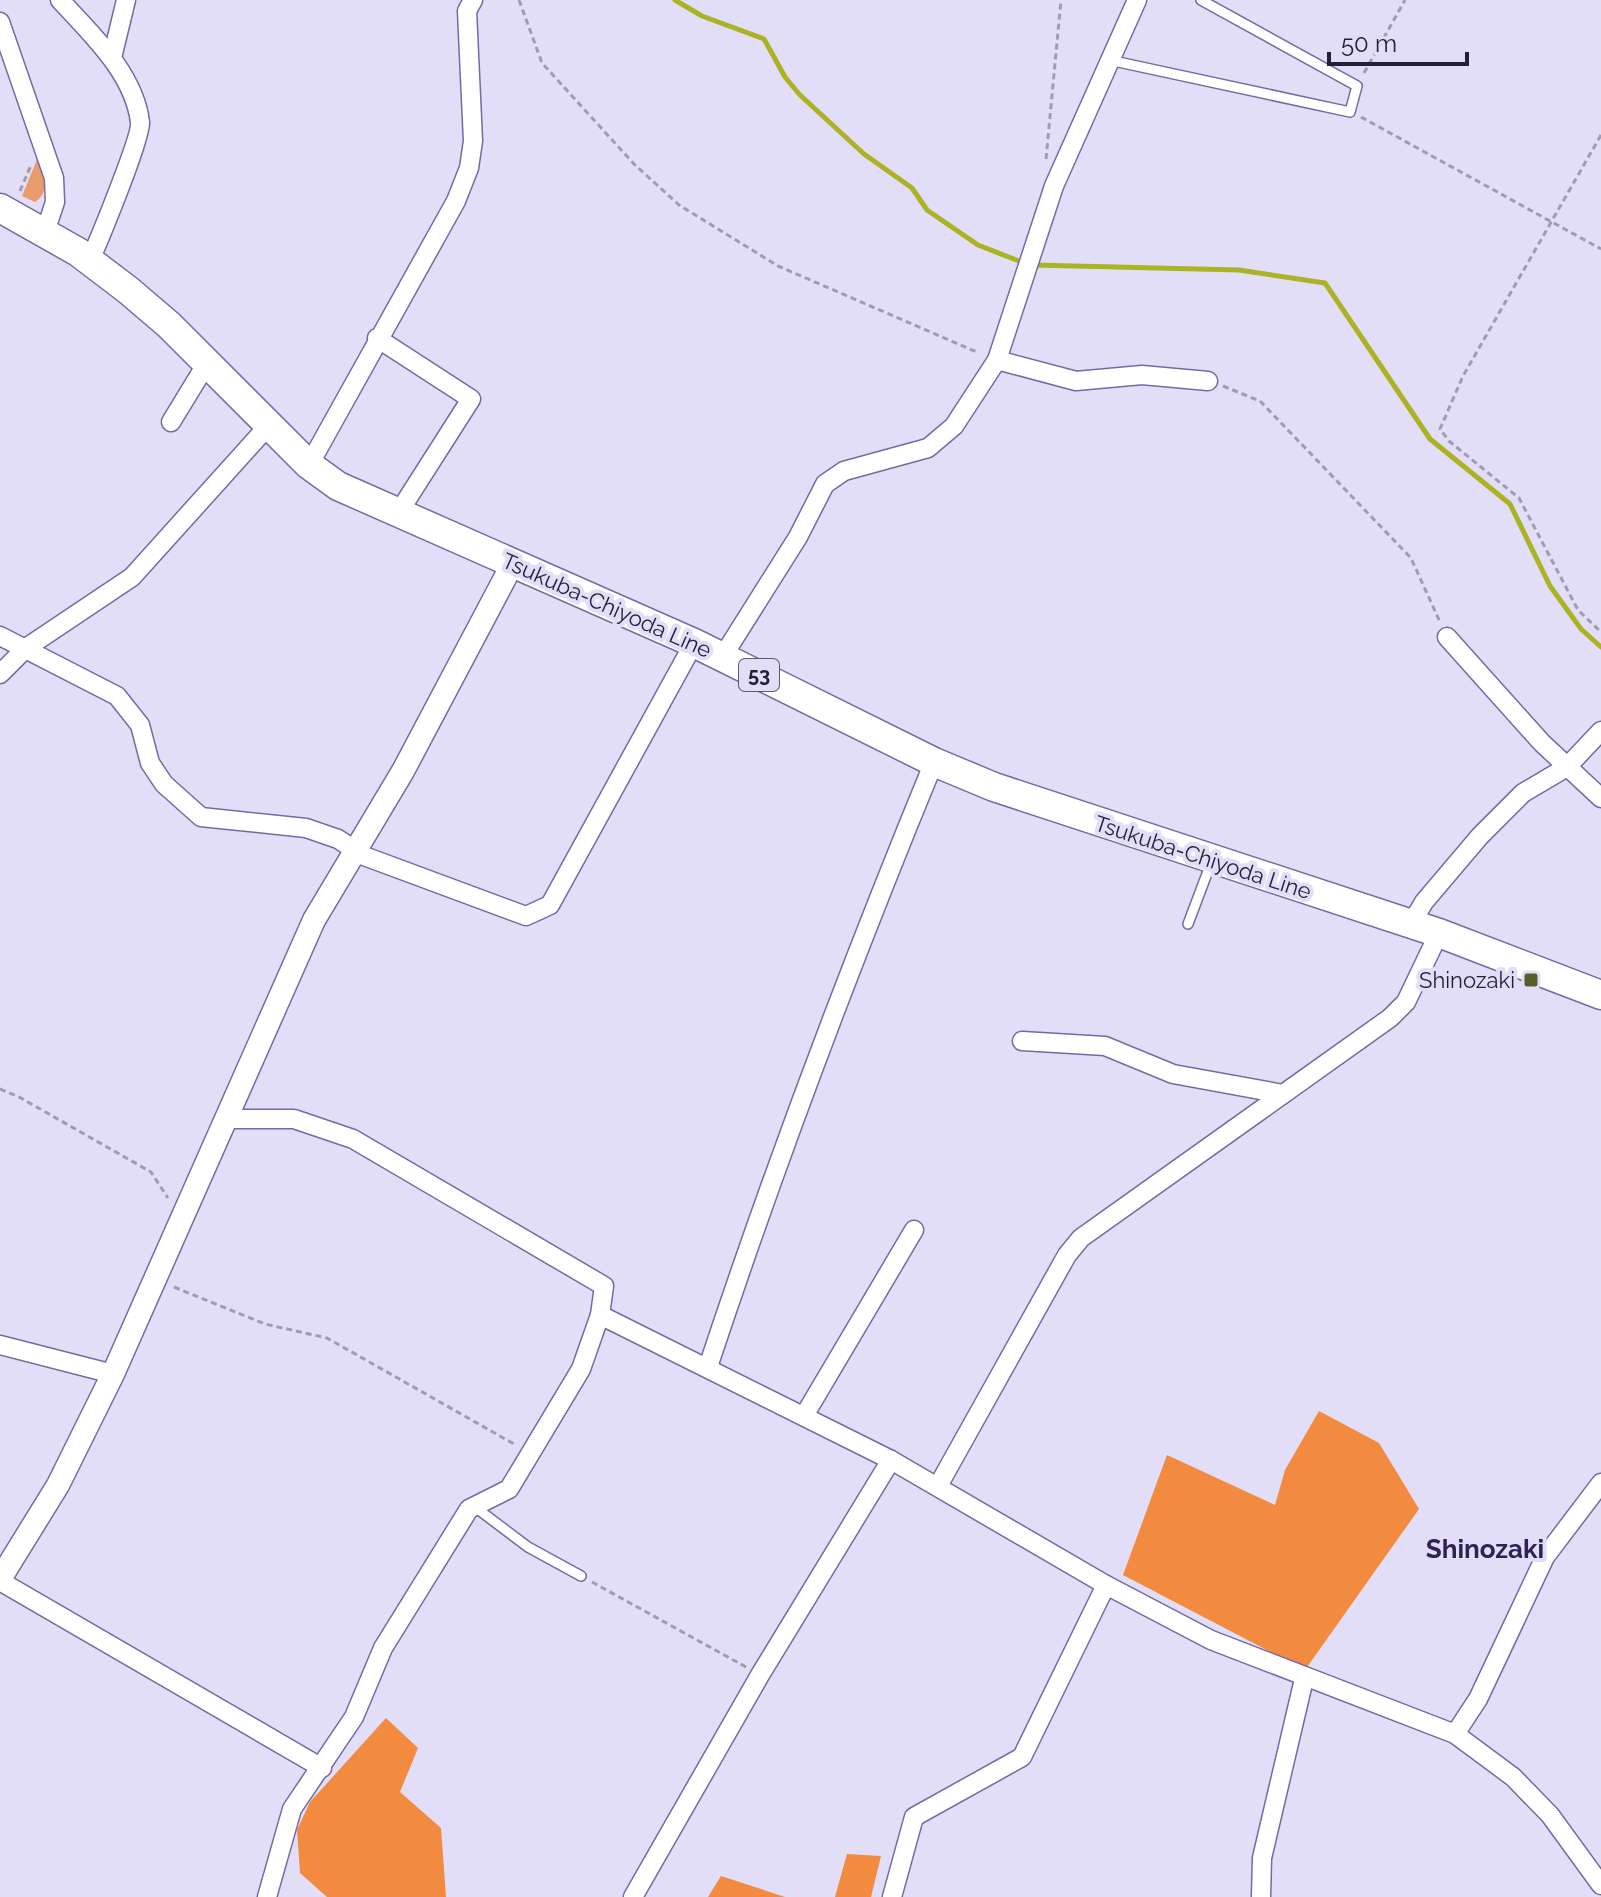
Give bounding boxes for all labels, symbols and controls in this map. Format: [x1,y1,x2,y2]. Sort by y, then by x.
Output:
scale bar [1329,16,1467,66]
text: 50 m [1341,29,1397,58]
street label: Tsukuba-Chiyoda Line [498,547,716,663]
road number: 53 [739,659,779,691]
street label: Tsukuba-Chiyoda Line [1091,810,1315,904]
place label: Shinozaki [1419,967,1515,993]
marker: Shinozaki [1522,971,1540,989]
district label: Shinozaki [1426,1534,1544,1564]

